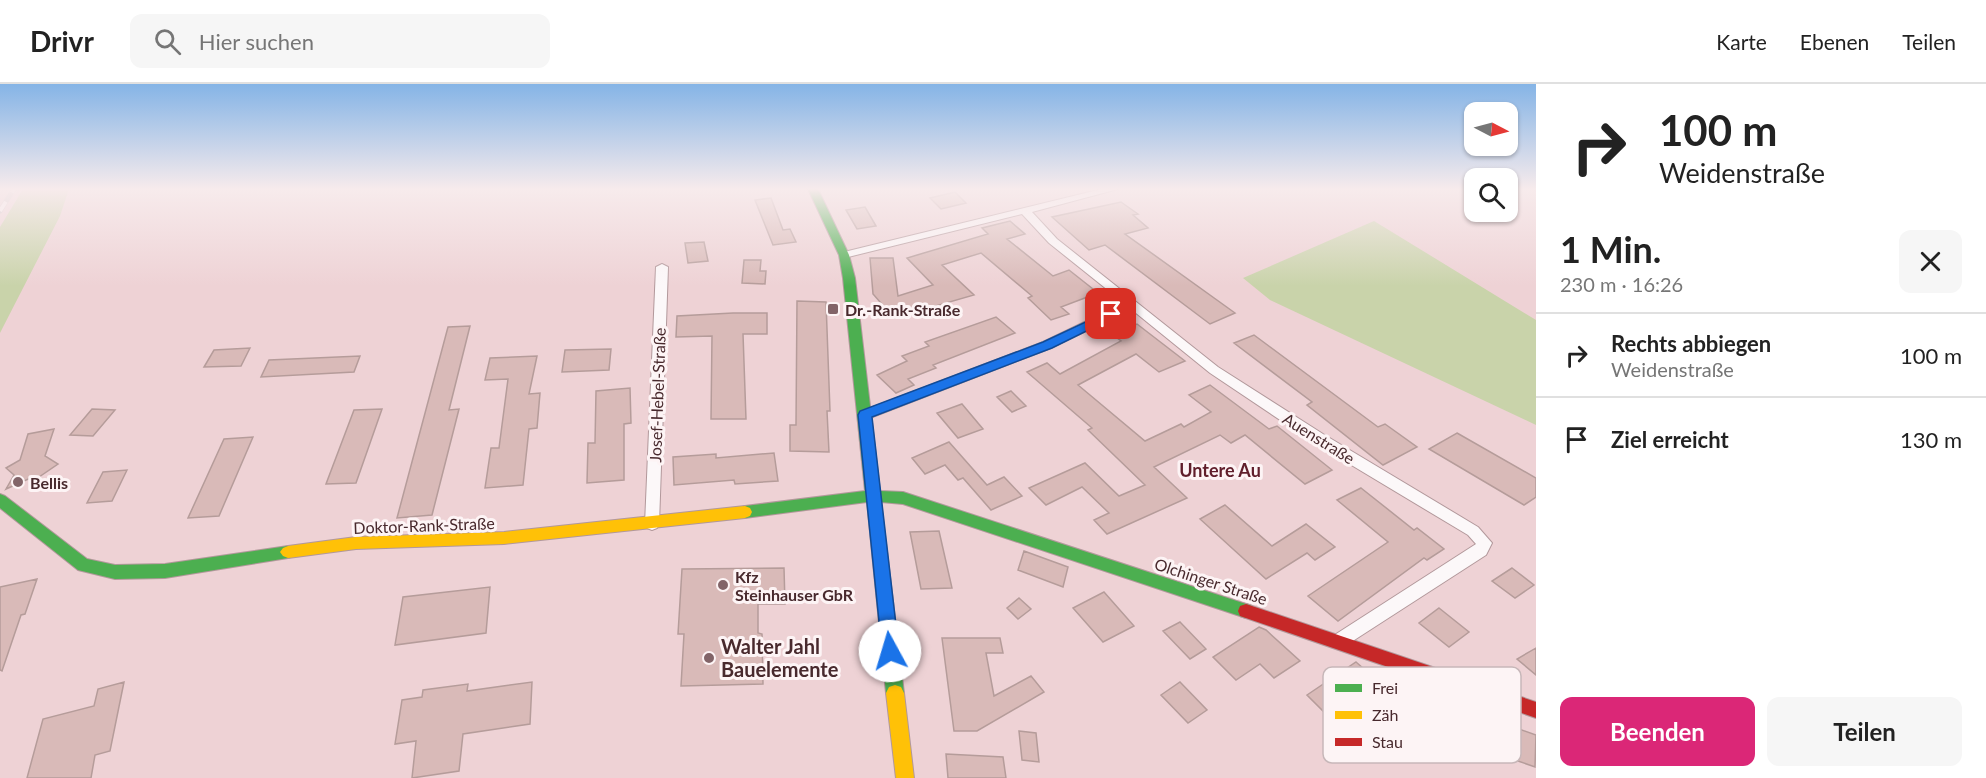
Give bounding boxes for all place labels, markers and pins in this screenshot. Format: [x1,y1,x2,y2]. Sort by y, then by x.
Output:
pin [1085,288,1136,339]
place label: Dr.-Rank-Straße [845,300,961,319]
marker: Dr.-Rank-Straße [826,302,840,316]
place label: Bellis [30,473,68,492]
marker: Bellis [11,475,25,489]
place label: Kfz Steinhauser GbR [735,567,854,604]
marker: Kfz Steinhauser GbR [716,578,730,592]
place label: Walter Jahl Bauelemente [721,634,839,681]
marker: Walter Jahl Bauelemente [702,651,716,665]

